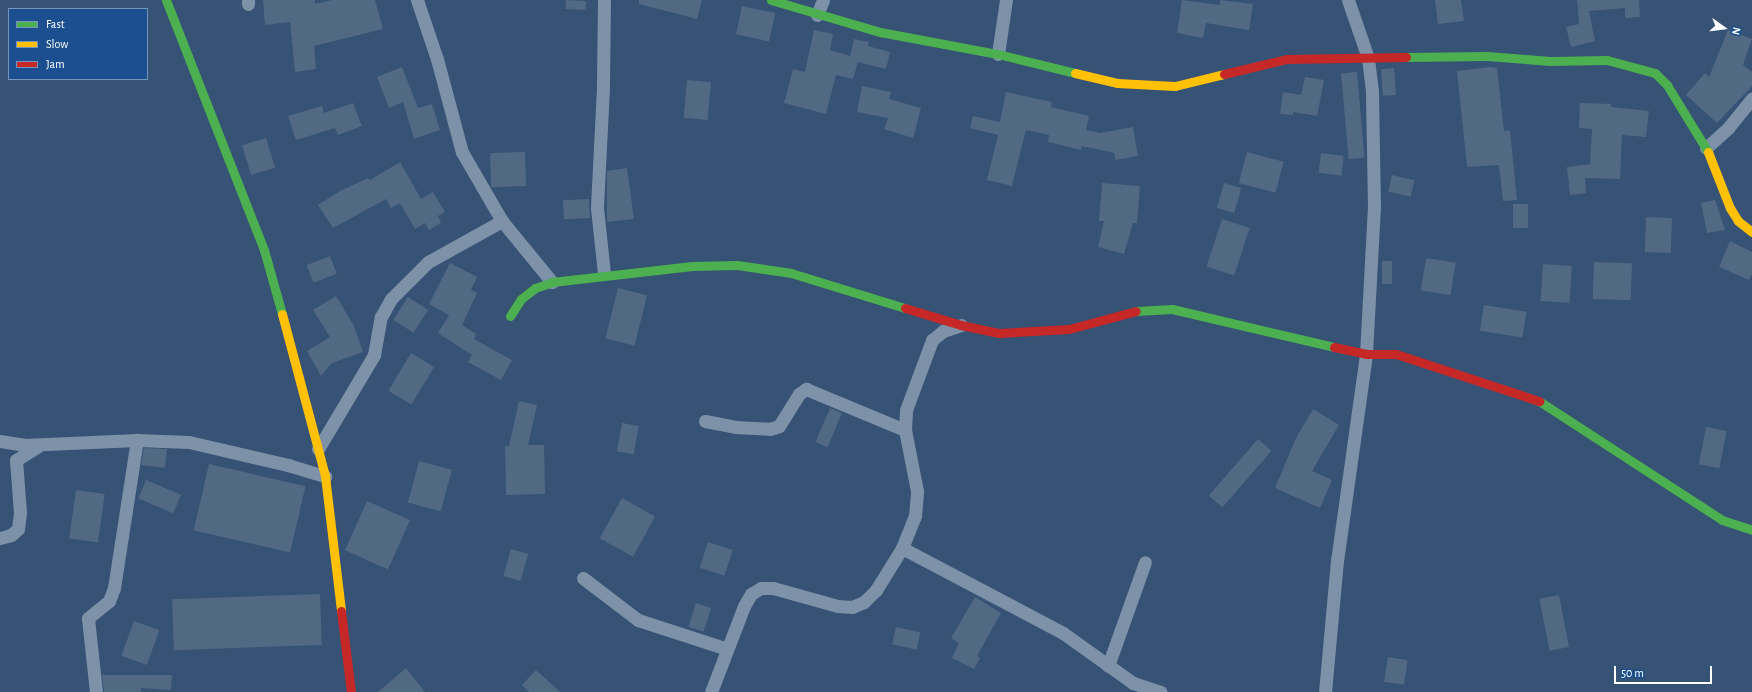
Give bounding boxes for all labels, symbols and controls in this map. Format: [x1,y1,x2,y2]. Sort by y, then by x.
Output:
legend [8,8,148,80]
north arrow [1704,8,1744,48]
text: Fast [46,18,65,30]
text: N [1730,26,1742,36]
text: Slow [46,38,68,50]
text: Jam [46,58,65,70]
scale bar [1616,658,1714,684]
text: 50 m [1621,667,1644,679]

